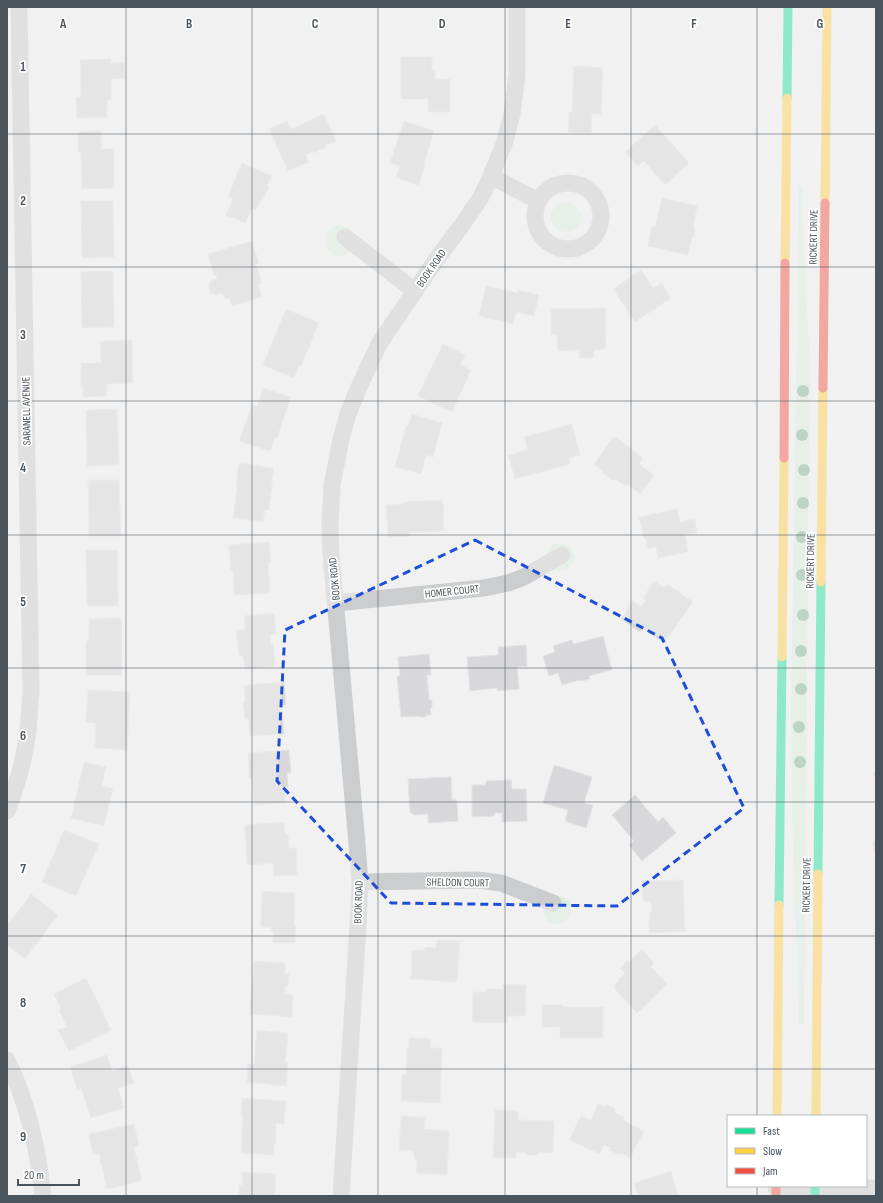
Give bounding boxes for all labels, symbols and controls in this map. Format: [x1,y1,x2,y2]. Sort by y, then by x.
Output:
text: A [59,16,67,32]
text: B [186,16,192,32]
text: C [312,16,319,32]
text: D [439,16,446,32]
text: E [565,16,571,32]
text: F [691,16,697,32]
text: G [817,16,824,32]
text: 1 [20,59,26,75]
text: 2 [20,193,26,209]
street label: RICKERT DRIVE [807,209,820,265]
street label: BOOK ROAD [414,247,449,290]
text: 3 [20,327,26,343]
street label: SARANELL AVENUE [19,377,34,445]
text: 4 [20,460,26,476]
street label: RICKERT DRIVE [804,533,817,589]
street label: BOOK ROAD [326,557,343,601]
street label: HOMER COURT [424,582,480,601]
text: 5 [20,594,26,610]
text: 6 [20,728,26,744]
street label: RICKERT DRIVE [800,857,813,913]
text: 7 [20,861,26,877]
street label: SHELDON COURT [427,875,490,890]
street label: BOOK ROAD [351,880,366,924]
text: 8 [20,995,26,1011]
legend [727,1115,867,1187]
text: Fast [763,1124,780,1139]
text: 9 [20,1129,26,1145]
text: Slow [763,1144,782,1159]
scale bar [18,1161,79,1187]
text: Jam [762,1164,778,1179]
text: 20 m [24,1168,44,1183]

